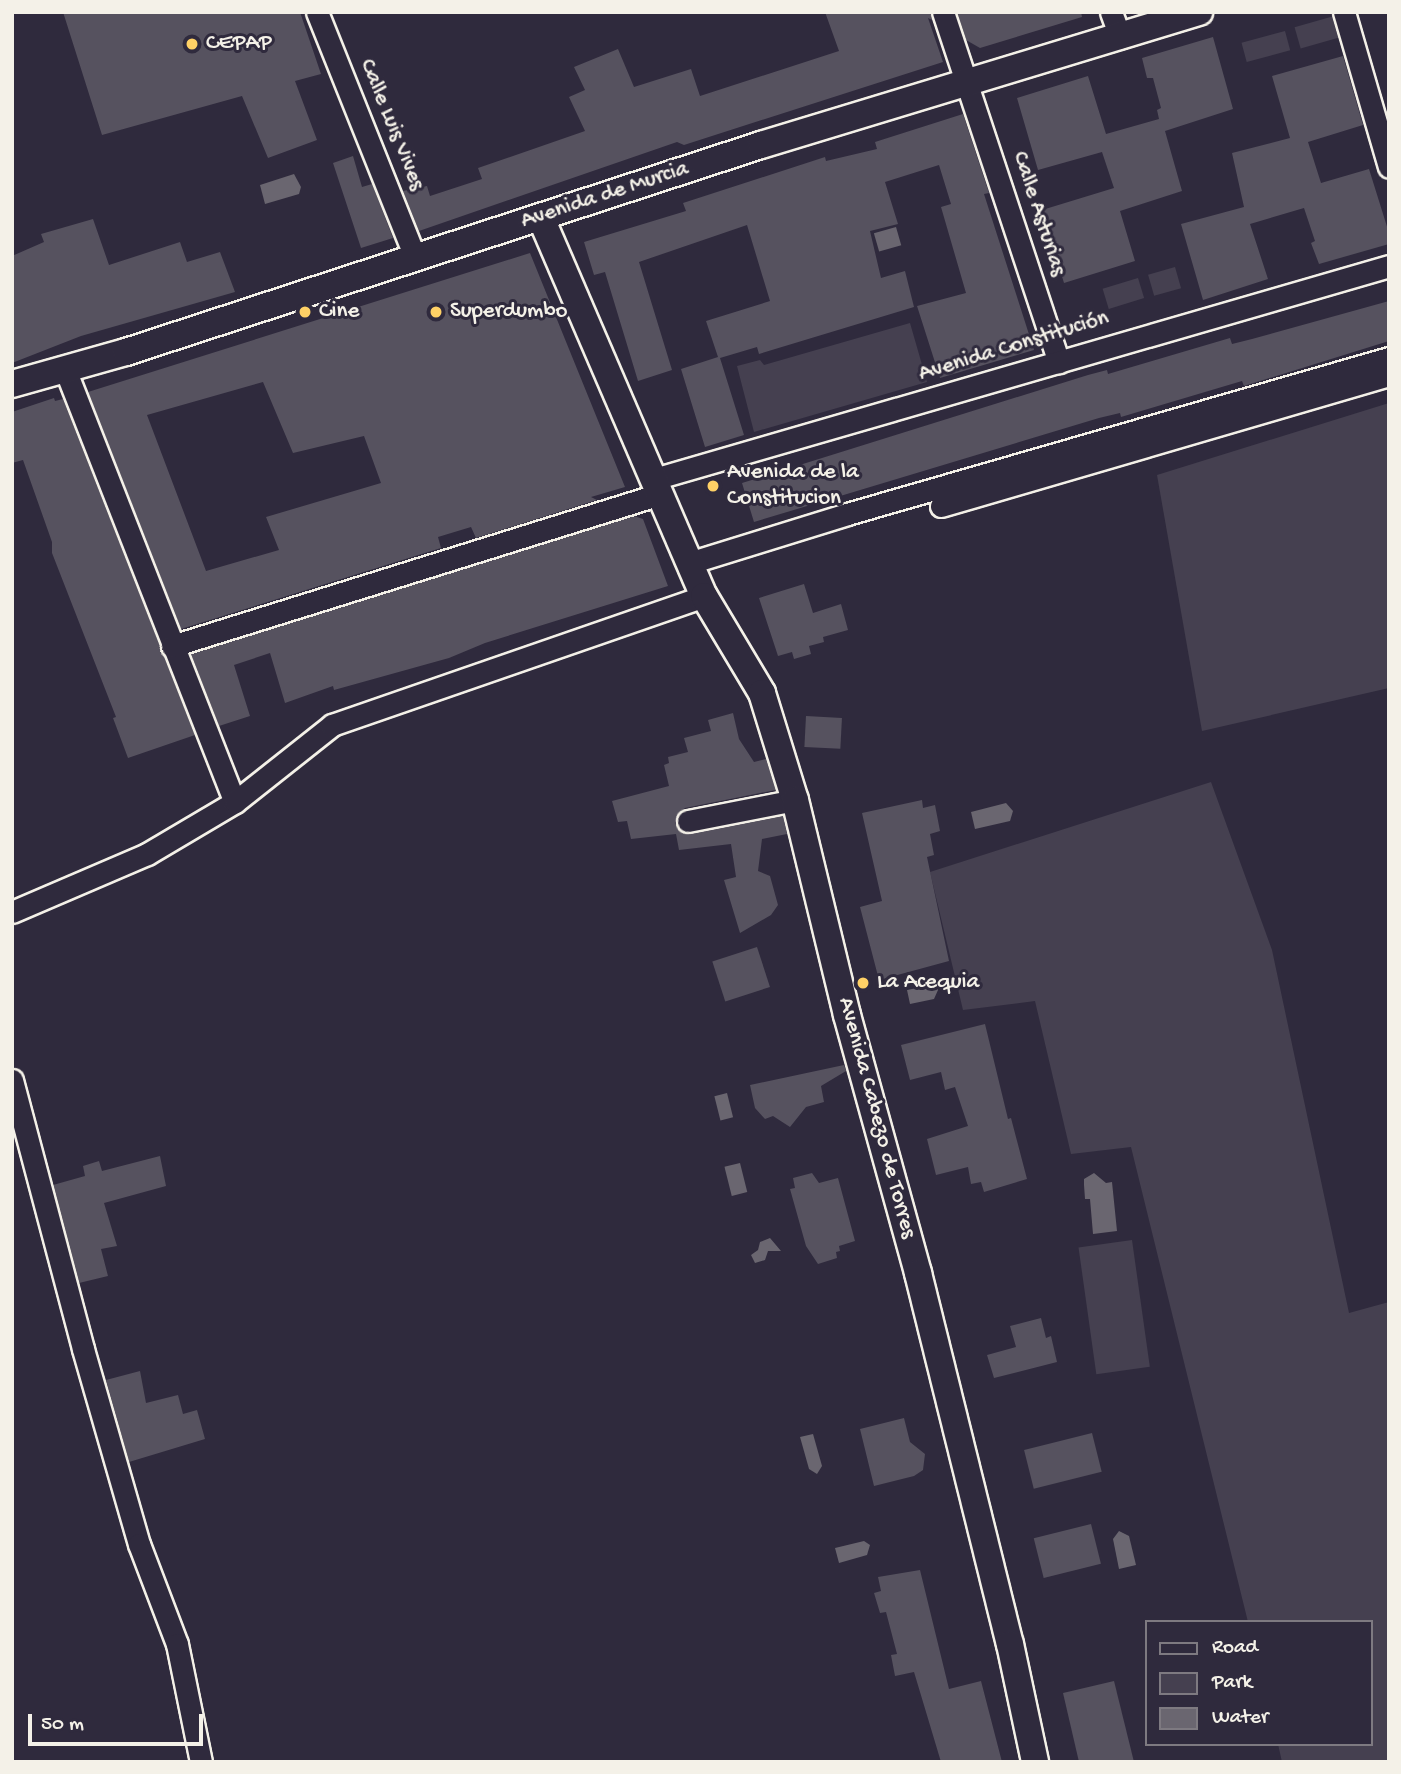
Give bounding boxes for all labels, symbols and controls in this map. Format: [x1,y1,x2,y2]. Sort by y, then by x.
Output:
place label: CEPAP [206,30,272,58]
marker: CEPAP [184,36,200,52]
street label: Calle Luis Vives [352,55,430,195]
street label: Calle Asturias [1005,148,1071,280]
street label: Avenida de Murcia [518,156,692,236]
place label: Cine [319,298,359,326]
place label: Superdumbo [450,298,567,326]
marker: Cine [297,304,313,320]
marker: Superdumbo [428,304,444,320]
street label: Avenida Constitución [916,305,1112,389]
place label: Avenida de la Constitucion [727,459,859,513]
marker: Avenida de la Constitucion [705,478,721,494]
place label: La Acequia [877,969,979,997]
marker: La Acequia [855,975,871,991]
street label: Avenida Cabezo de Torres [831,995,921,1241]
legend [1146,1620,1373,1746]
text: Road [1212,1636,1258,1661]
text: Park [1212,1671,1252,1696]
scale bar [32,1700,206,1744]
text: Water [1212,1706,1268,1731]
text: 50 m [41,1713,84,1738]

